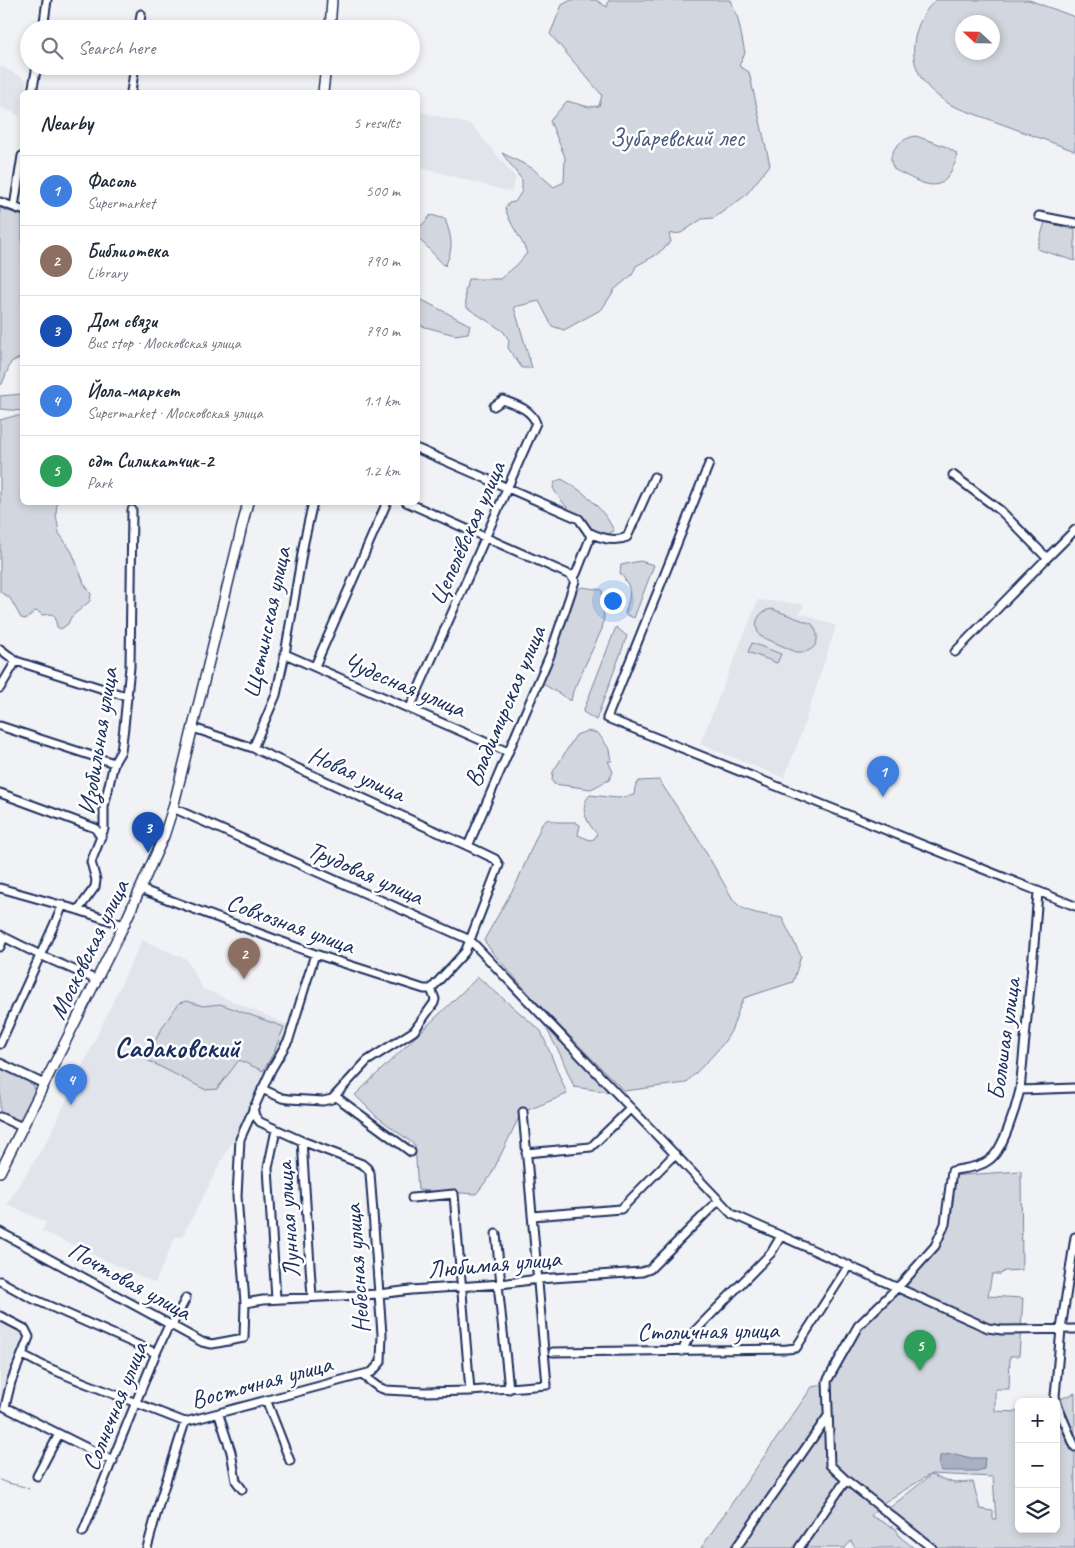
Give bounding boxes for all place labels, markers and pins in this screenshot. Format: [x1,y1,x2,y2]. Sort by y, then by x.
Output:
pin: 1 [867,756,899,797]
pin: 3 [132,812,164,853]
pin: 2 [228,938,260,979]
pin: 4 [55,1064,87,1105]
pin: 5 [904,1330,936,1371]

